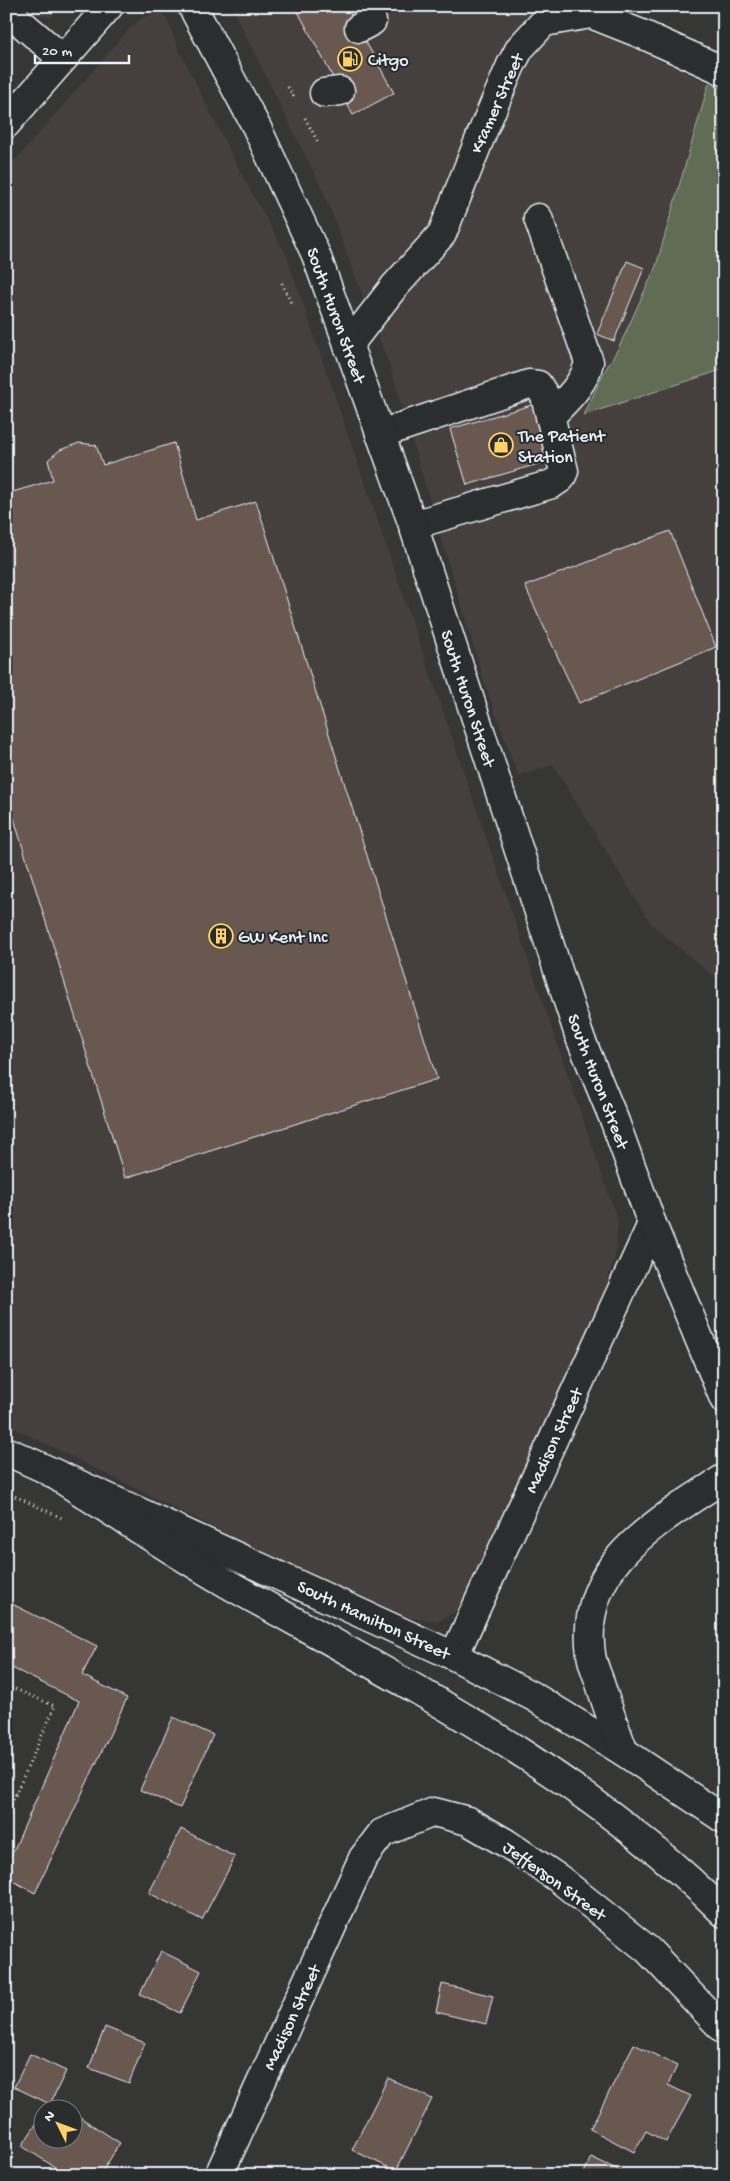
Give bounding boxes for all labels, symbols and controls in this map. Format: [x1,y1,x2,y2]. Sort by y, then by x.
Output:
scale bar [35,32,129,64]
text: 20 m [42,43,72,61]
fuel station icon: Citgo [337,46,363,72]
street label: Kramer Street [467,49,530,157]
place label: Citgo [368,51,409,72]
street label: South Huron Street [300,245,369,388]
place label: The Patient Station [517,427,606,469]
shop icon: The Patient Station [488,432,514,458]
street label: South Huron Street [435,628,499,771]
building icon: GW Kent Inc [208,923,234,949]
place label: GW Kent Inc [238,928,328,949]
street label: South Huron Street [561,1012,633,1154]
street label: Madison Street [522,1384,590,1497]
street label: South Hamilton Street [293,1577,454,1667]
street label: Jefferson Street [498,1838,611,1927]
street label: Madison Street [260,1961,328,2074]
north arrow [32,2098,82,2148]
text: N [41,2108,60,2126]

